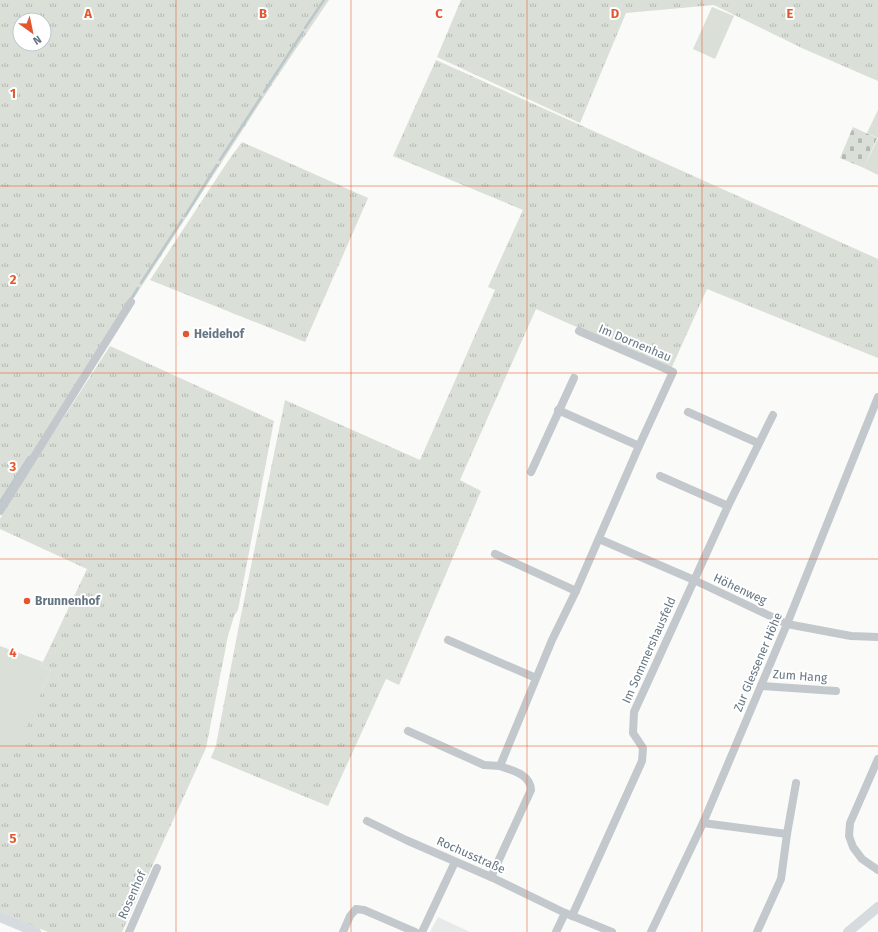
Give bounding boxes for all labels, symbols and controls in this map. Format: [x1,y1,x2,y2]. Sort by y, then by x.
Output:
text: A [83,6,92,21]
text: B [259,6,267,21]
text: C [435,6,443,21]
text: D [611,6,620,21]
text: E [787,6,794,21]
north arrow [12,12,52,52]
text: N [31,33,44,47]
text: 1 [10,86,16,101]
text: 2 [10,272,17,287]
street label: Im Dornenhau [597,321,673,365]
place label: Heidehof [194,327,246,341]
marker: Heidehof [181,329,191,339]
text: 3 [9,459,17,474]
street label: Höhenweg [711,571,770,608]
place label: Brunnenhof [35,594,101,608]
street label: Im Sommershausfeld [619,595,679,705]
marker: Brunnenhof [22,596,32,606]
street label: Zur Glessener Höhe [731,610,785,714]
text: 4 [9,645,17,660]
street label: Zum Hang [772,667,828,685]
text: 5 [10,831,17,846]
street label: Rochusstraße [435,834,507,876]
street label: Rosenhof [115,868,149,921]

